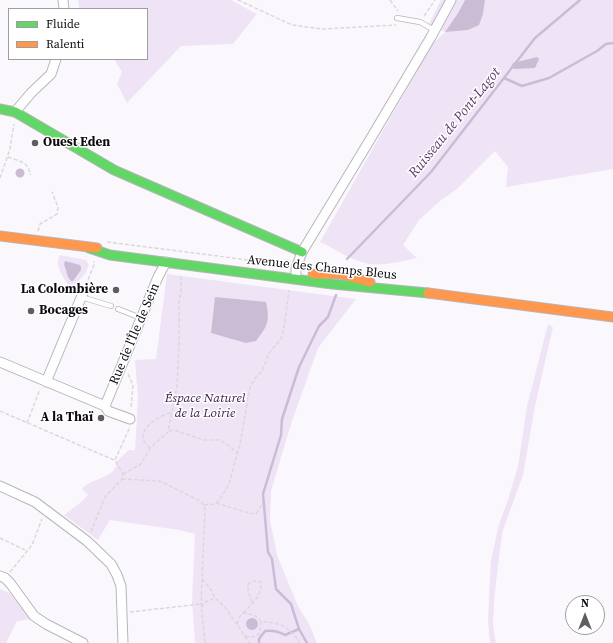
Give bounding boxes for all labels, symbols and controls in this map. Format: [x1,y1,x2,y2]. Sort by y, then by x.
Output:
legend [8,8,148,60]
text: Fluide [46,16,80,32]
text: Ralenti [46,36,84,52]
water label: Ruisseau de Pont-Lagot [405,65,505,181]
place label: Ouest Eden [43,135,110,151]
marker: Ouest Eden [30,138,40,148]
street label: Avenue des Champs Bleus [246,252,398,284]
street label: Rue de l'Île de Sein [107,281,163,387]
place label: La Colombière [21,282,108,298]
marker: La Colombière [111,285,121,295]
place label: Bocages [39,303,88,319]
marker: Bocages [26,306,36,316]
park label: Éspace Naturel de la Loirie [165,391,245,422]
place label: A la Thaï [41,410,93,426]
marker: A la Thaï [96,413,106,423]
north arrow [565,595,605,635]
text: N [581,596,589,611]

